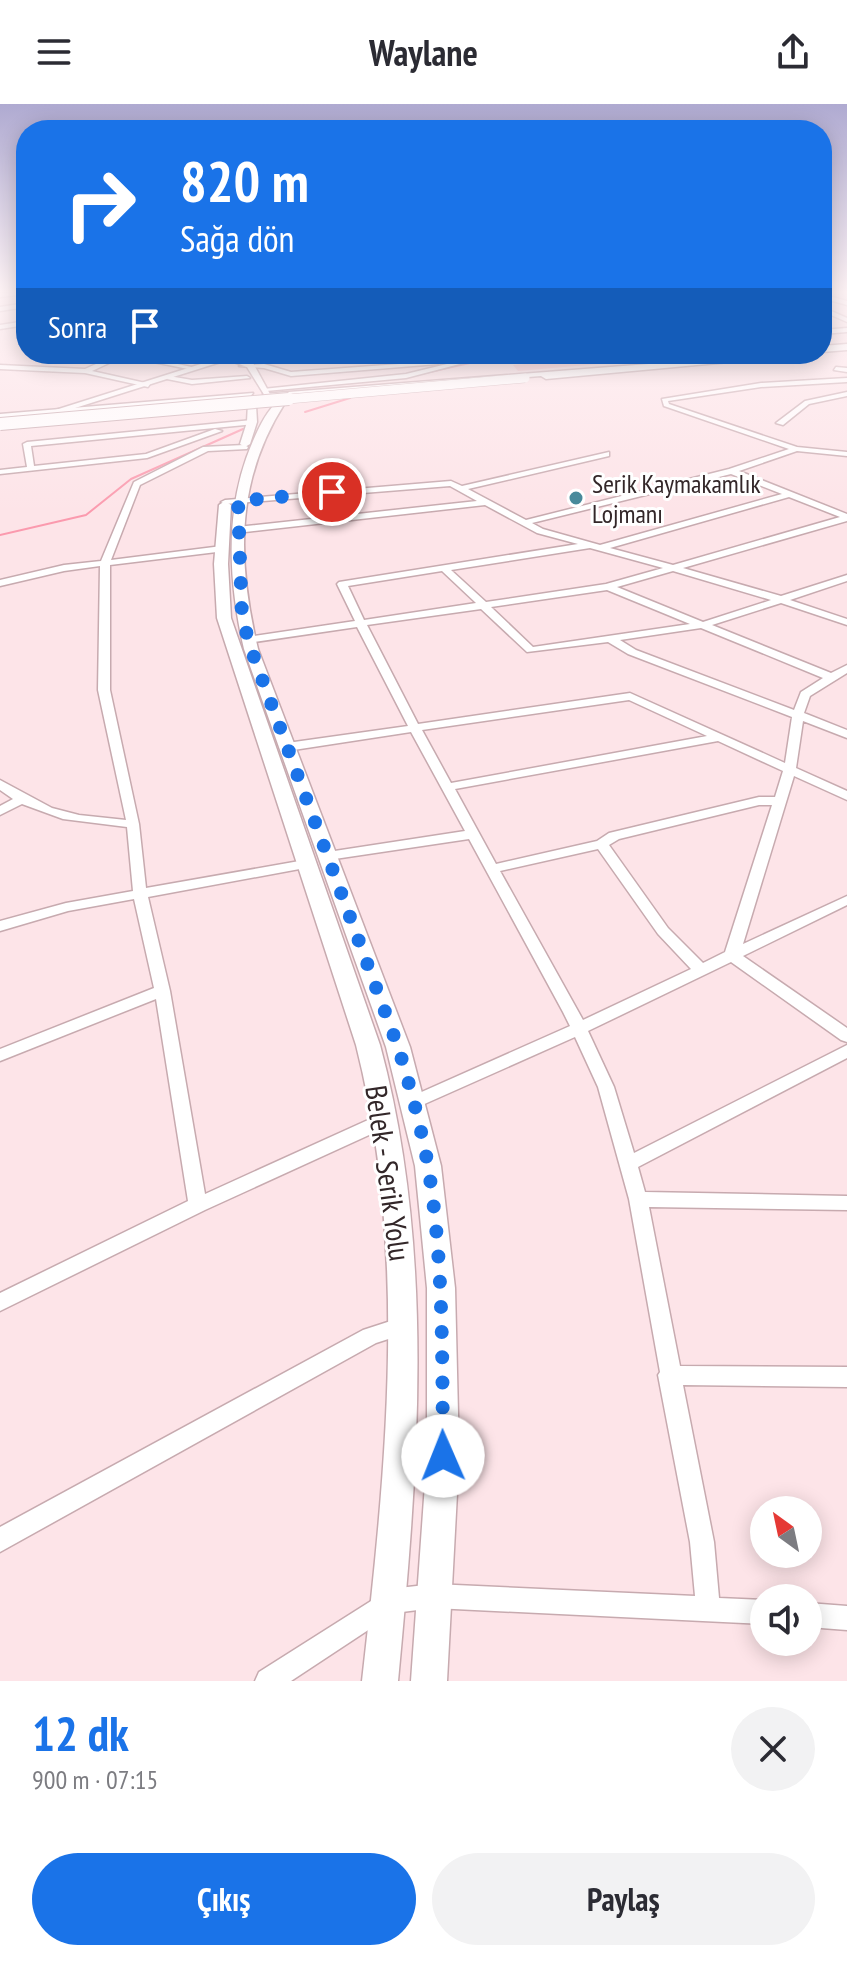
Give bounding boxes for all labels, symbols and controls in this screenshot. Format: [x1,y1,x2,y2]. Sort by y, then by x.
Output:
text: Waylane [369,29,478,76]
icon: menu [32,30,76,74]
icon: share [771,30,815,74]
text: 820 m [180,145,309,217]
icon: right [48,152,152,256]
text: Sağa dön [180,215,294,262]
icon: arrive [123,304,167,348]
text: Sonra [48,307,107,346]
pin [298,458,366,526]
place label: Serik Kaymakamlık Lojmanı [592,467,761,530]
icon: arrive [310,470,354,514]
marker: Serik Kaymakamlık Lojmanı [567,489,585,507]
street label: Belek - Serik Yolu [357,1083,421,1263]
position arrow [401,1414,485,1498]
north arrow [750,1496,822,1568]
map controls [750,1496,822,1656]
button: sound [750,1584,822,1656]
text: 12 dk [32,1702,129,1764]
button: close [731,1707,815,1791]
text: 900 m · 07:15 [32,1763,158,1796]
button: Çıkış [32,1853,416,1945]
button: Paylaş [432,1853,815,1945]

